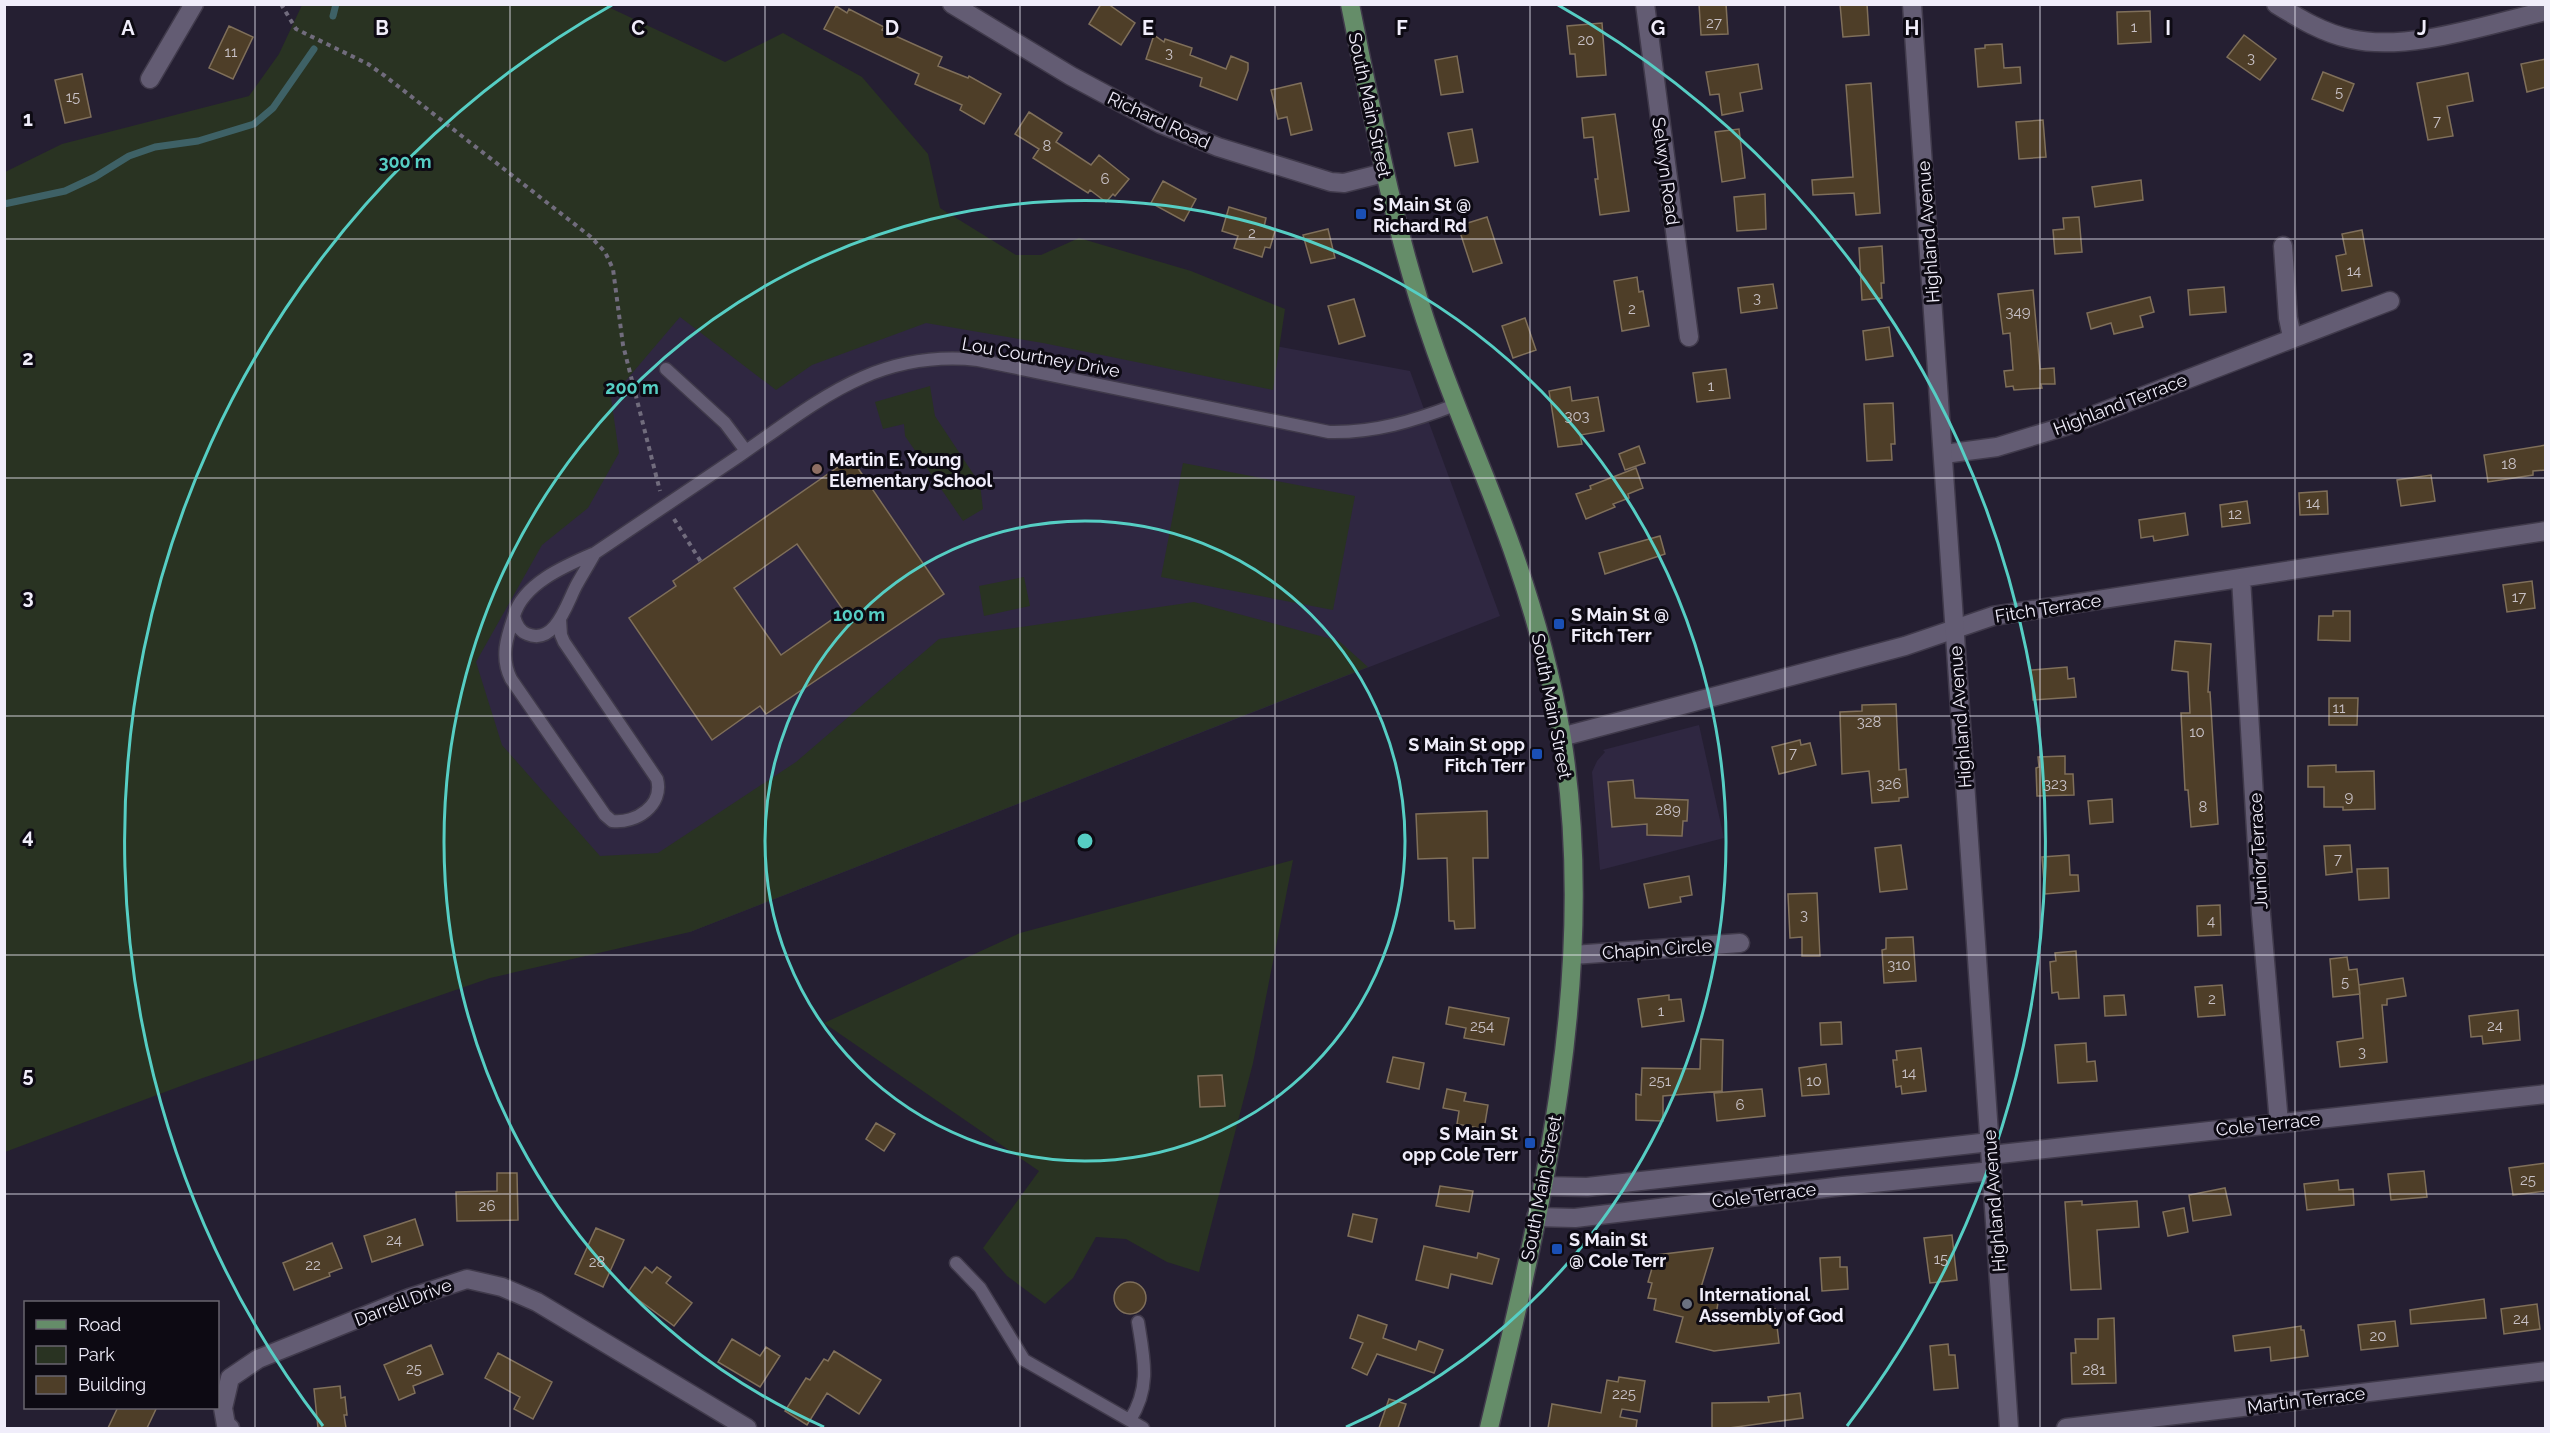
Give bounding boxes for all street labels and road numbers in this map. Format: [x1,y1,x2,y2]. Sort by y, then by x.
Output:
street label: South Main Street [1344,31,1396,179]
street label: Richard Road [1104,87,1214,153]
street label: Selwyn Road [1648,116,1684,226]
street label: Highland Avenue [1913,160,1943,304]
street label: Lou Courtney Drive [960,333,1122,381]
street label: Highland Terrace [2050,369,2190,439]
street label: Fitch Terrace [1993,589,2103,627]
street label: South Main Street [1528,631,1576,781]
street label: Highland Avenue [1945,645,1975,789]
street label: Junior Terrace [2244,792,2272,910]
street label: Chapin Circle [1601,935,1713,963]
street label: Cole Terrace [2215,1108,2322,1140]
street label: South Main Street [1517,1113,1565,1263]
street label: Highland Avenue [1979,1129,2009,1273]
street label: Cole Terrace [1711,1178,1818,1212]
street label: Darrell Drive [351,1274,455,1330]
street label: Martin Terrace [2246,1382,2367,1418]

